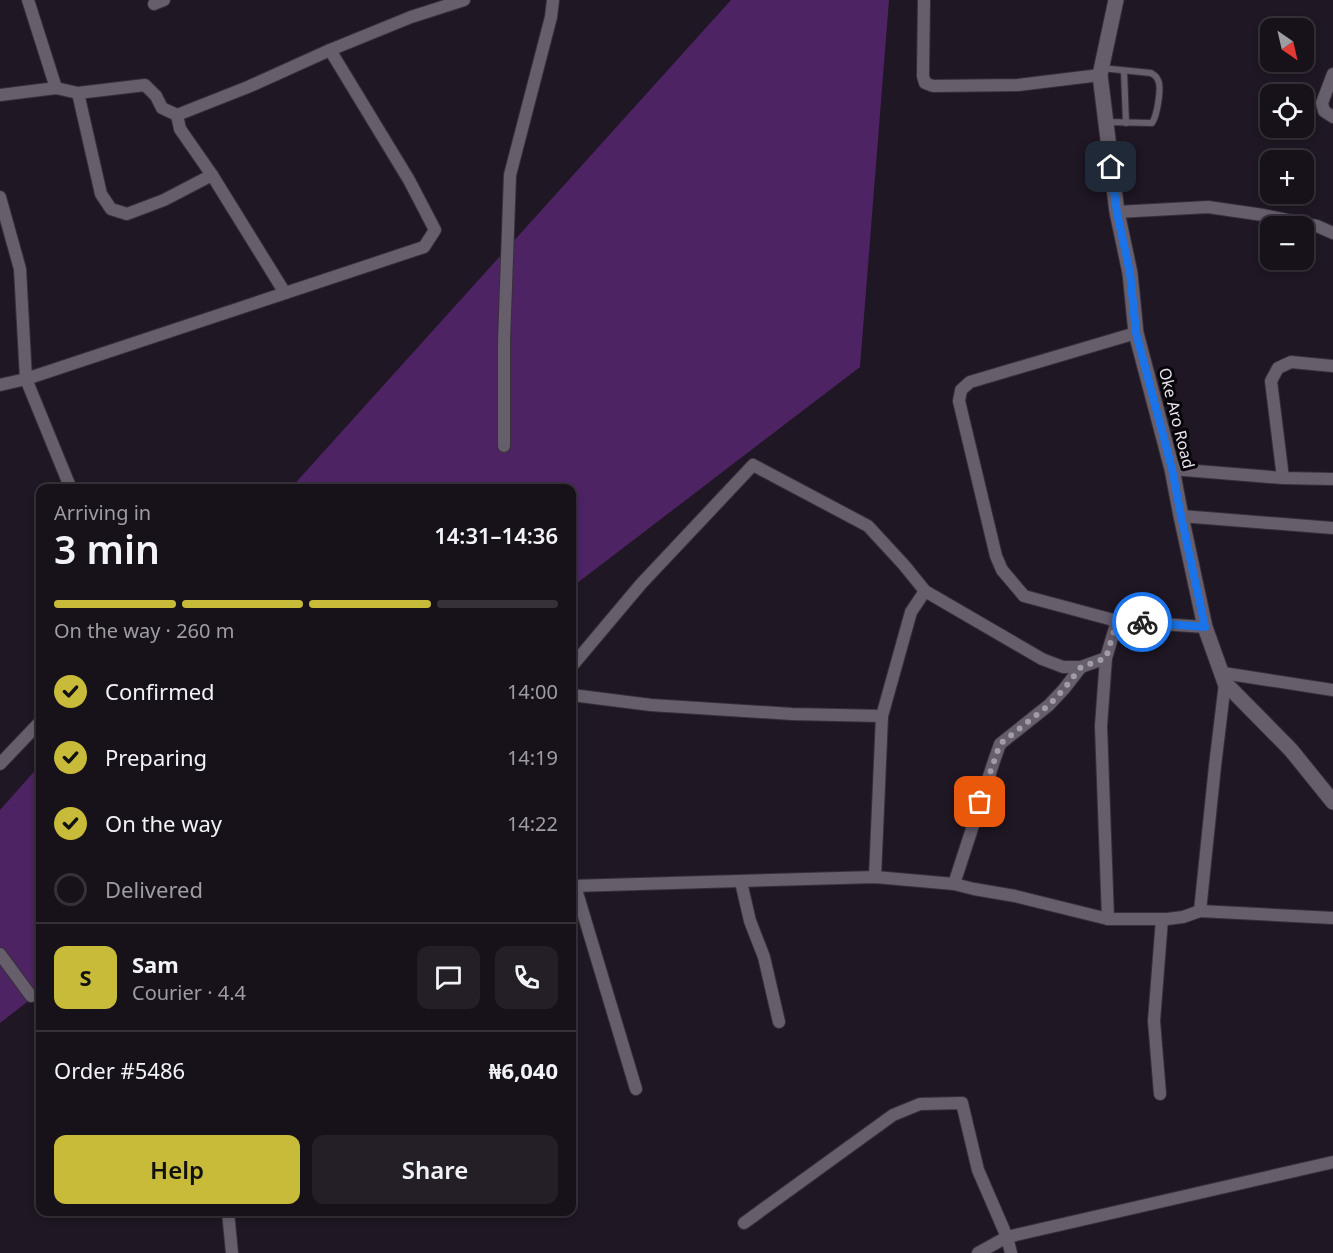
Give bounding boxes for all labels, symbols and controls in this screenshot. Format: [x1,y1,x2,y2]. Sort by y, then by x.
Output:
north arrow [1260,18,1314,72]
map controls [1260,18,1314,270]
button: locate [1260,84,1314,138]
pin [1085,141,1136,192]
icon: home [1094,150,1127,183]
button: + [1260,150,1314,204]
button: − [1260,216,1314,270]
street label: Oke Aro Road [1154,365,1200,471]
text: Arriving in [54,499,151,526]
text: 14:31–14:36 [434,520,558,550]
text: 3 min [54,522,160,575]
courier [1112,592,1172,652]
icon: bike [1126,606,1159,639]
text: On the way · 260 m [54,617,234,644]
icon: check [54,675,87,708]
text: Confirmed [105,676,215,706]
text: 14:00 [507,678,558,705]
icon: check [54,741,87,774]
text: Preparing [105,742,207,772]
text: 14:19 [507,744,558,771]
pin [954,776,1005,827]
icon: bag [963,785,996,818]
icon: check [54,807,87,840]
text: On the way [105,808,222,838]
text: 14:22 [507,810,558,837]
text: Delivered [105,874,203,904]
button: chat [417,946,480,1009]
button: phone [495,946,558,1009]
text: Sam [132,949,179,979]
text: S [79,962,92,992]
text: Courier · 4.4 [132,979,246,1006]
text: Order #5486 [54,1055,185,1085]
text: ₦6,040 [489,1055,558,1085]
button: Help [54,1135,300,1204]
button: Share [312,1135,558,1204]

